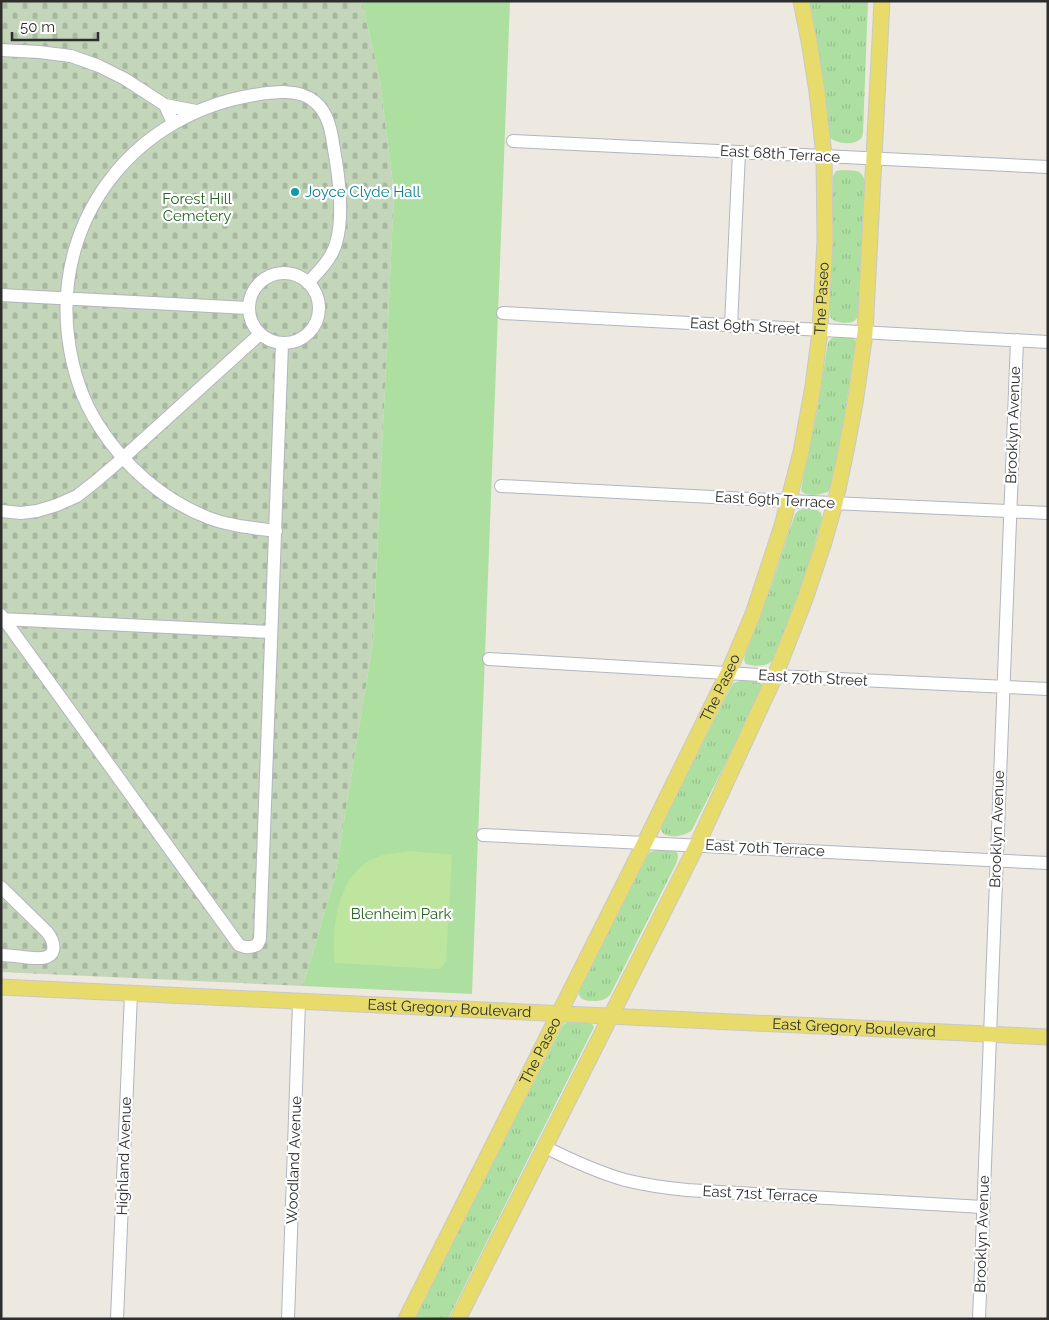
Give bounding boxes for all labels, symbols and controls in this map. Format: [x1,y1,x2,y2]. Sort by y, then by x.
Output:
scale bar [12,10,99,42]
text: 50 m [20,18,55,36]
street label: East 68th Terrace [719,142,841,166]
place label: Joyce Clyde Hall [305,183,422,201]
marker: Joyce Clyde Hall [289,186,301,198]
park label: Forest Hill Cemetery [162,190,233,225]
street label: The Paseo [811,262,833,335]
street label: East 69th Street [689,314,801,338]
street label: Brooklyn Avenue [1002,366,1024,484]
street label: East 69th Terrace [714,488,836,512]
street label: The Paseo [696,651,744,725]
street label: East 70th Street [758,666,868,690]
street label: Brooklyn Avenue [986,770,1008,888]
street label: East 70th Terrace [705,836,825,860]
park label: Blenheim Park [351,905,451,923]
street label: East Gregory Boulevard [367,996,532,1021]
street label: The Paseo [516,1014,565,1087]
street label: East Gregory Boulevard [772,1015,936,1041]
street label: Woodland Avenue [283,1095,305,1224]
street label: Highland Avenue [113,1096,135,1216]
street label: Brooklyn Avenue [971,1175,993,1293]
street label: East 71st Terrace [702,1182,818,1206]

